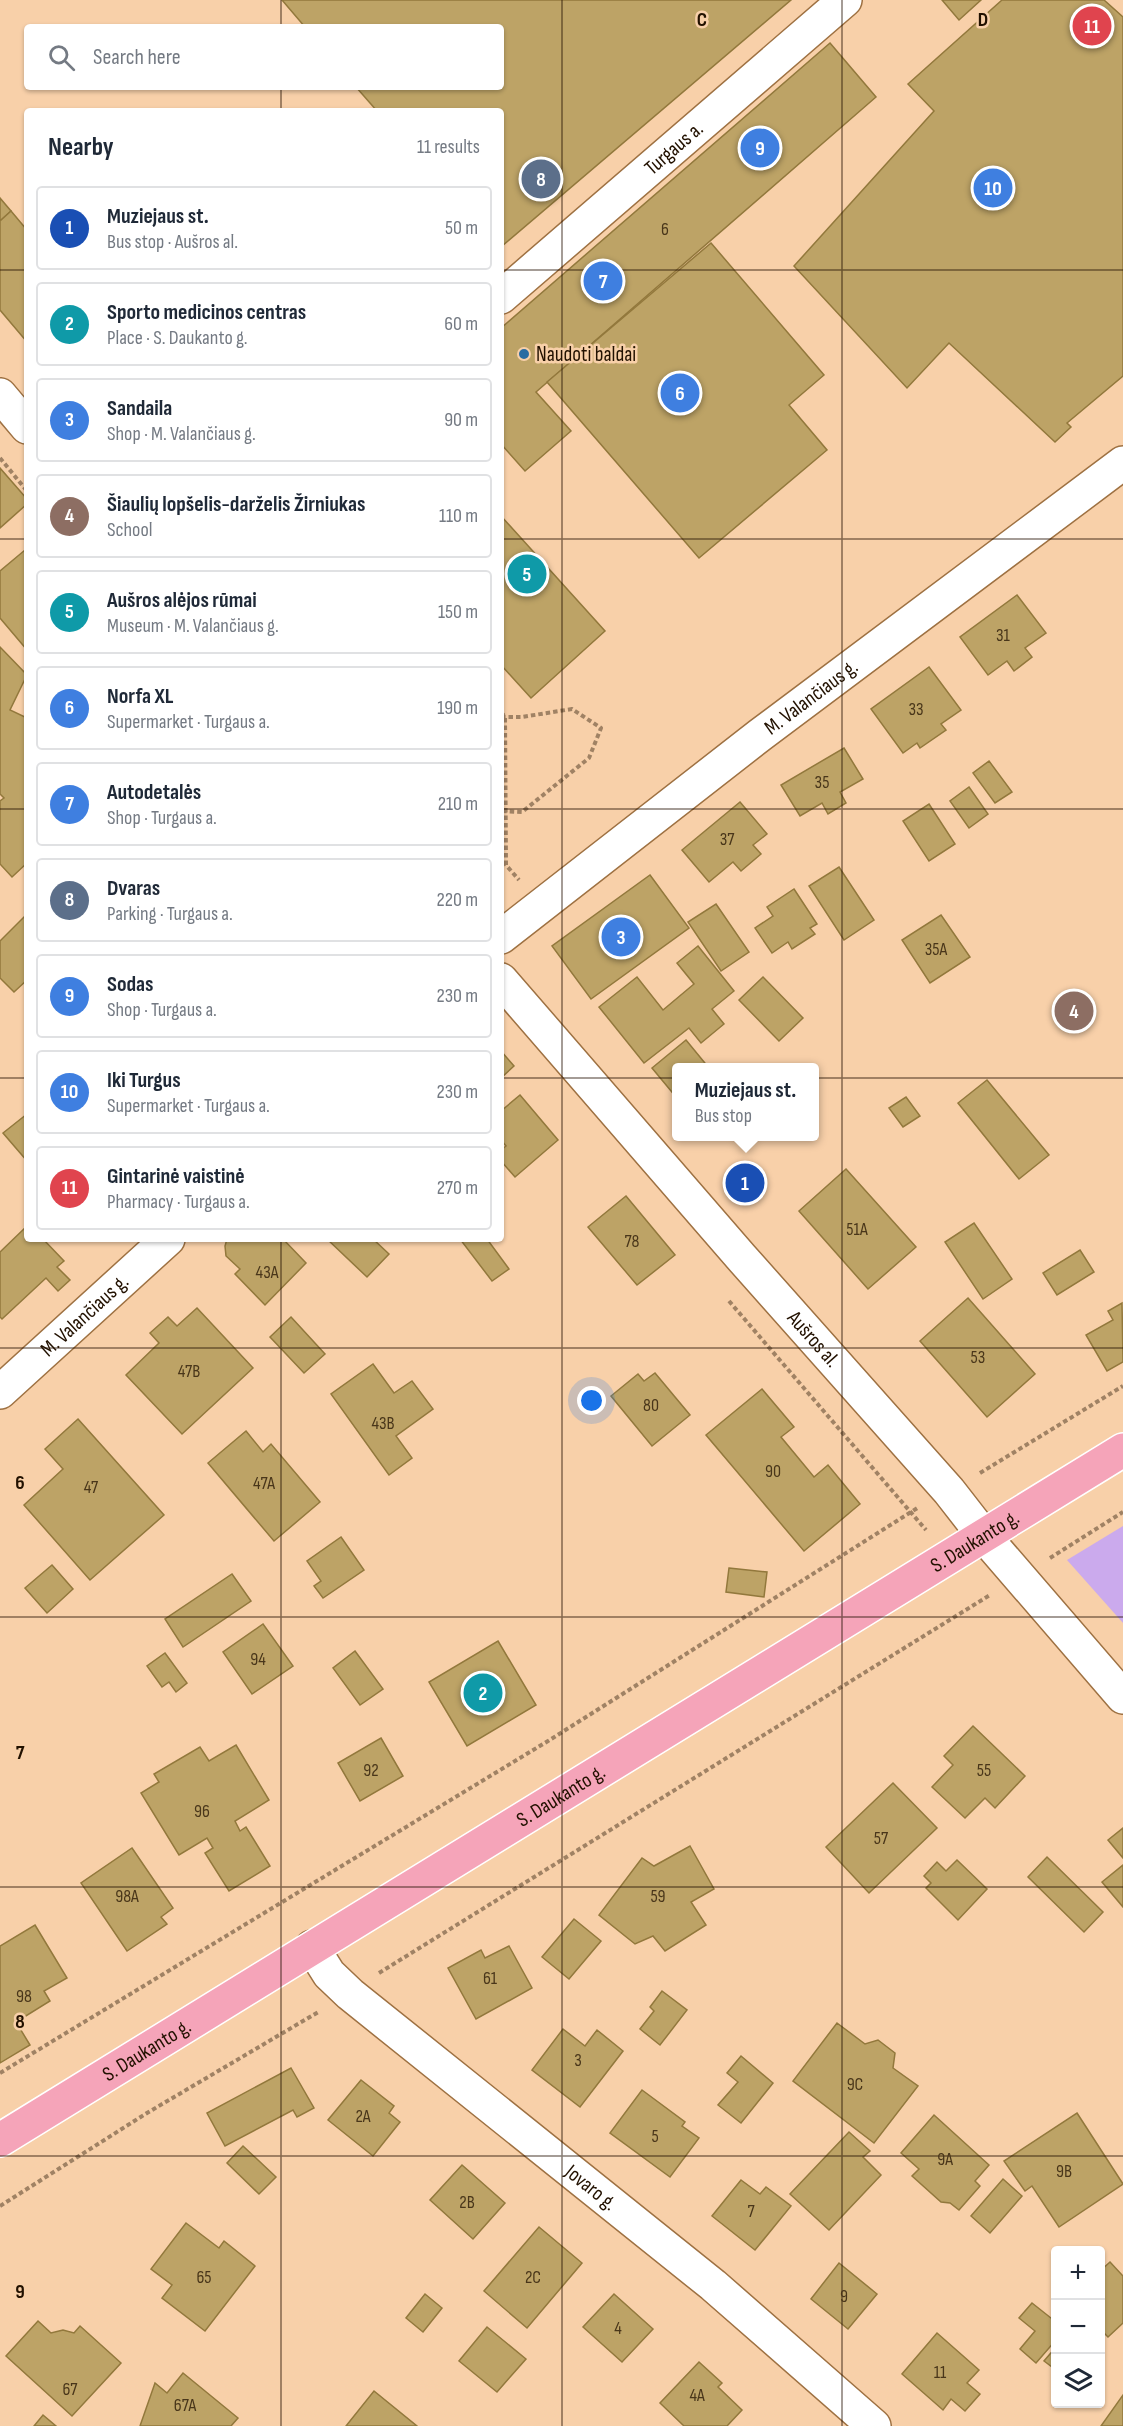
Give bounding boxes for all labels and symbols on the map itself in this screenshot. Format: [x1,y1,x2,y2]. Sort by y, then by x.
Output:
pin: 11 [1072,3,1112,48]
text: C [697,8,707,32]
text: D [978,8,988,32]
street label: Turgaus a. [640,116,708,180]
pin: 9 [740,126,780,170]
pin: 8 [522,156,560,201]
pin: 10 [974,166,1012,210]
house number: 6 [661,219,669,240]
pin: 7 [584,258,622,304]
place label: Naudoti baldai [536,342,636,367]
marker: Naudoti baldai [517,347,531,361]
pin: 6 [660,370,700,416]
pin: 5 [508,552,546,596]
house number: 31 [996,625,1011,646]
street label: M. Valančiaus g. [760,654,863,740]
house number: 33 [908,699,924,720]
house number: 35 [815,772,829,793]
house number: 37 [720,829,735,850]
pin: 3 [602,914,640,960]
house number: 35A [925,939,948,960]
pin: 4 [1054,988,1094,1034]
pin: 1 [726,1160,764,1206]
house number: 51A [846,1219,868,1240]
house number: 78 [624,1231,640,1252]
house number: 43A [256,1262,279,1283]
street label: M. Valančiaus g. [35,1269,134,1362]
street label: Aušros al. [781,1305,845,1372]
house number: 53 [971,1347,985,1368]
house number: 47B [178,1361,200,1382]
your location [577,1386,606,1415]
house number: 80 [643,1395,659,1416]
house number: 43B [371,1413,395,1434]
house number: 90 [765,1461,781,1482]
text: 6 [15,1471,25,1495]
house number: 47A [253,1473,275,1494]
house number: 47 [84,1477,99,1498]
street label: S. Daukanto g. [926,1505,1024,1578]
house number: 94 [250,1649,266,1670]
pin: 2 [464,1670,502,1716]
text: 7 [16,1741,25,1765]
street label: S. Daukanto g. [512,1759,610,1833]
house number: 92 [363,1760,379,1781]
house number: 55 [977,1760,991,1781]
house number: 96 [194,1801,210,1822]
house number: 57 [874,1828,889,1849]
house number: 98A [115,1886,139,1907]
house number: 59 [650,1886,666,1907]
house number: 61 [483,1968,498,1989]
house number: 98 [16,1986,32,2007]
text: 8 [15,2010,25,2034]
street label: S. Daukanto g. [98,2014,196,2087]
house number: 3 [574,2050,582,2071]
house number: 9C [847,2074,863,2095]
house number: 2A [355,2106,371,2127]
house number: 5 [651,2126,659,2147]
house number: 9A [937,2149,953,2170]
street label: Jovaro g. [559,2159,622,2216]
house number: 9B [1056,2161,1072,2182]
house number: 2B [459,2192,475,2213]
house number: 7 [747,2201,755,2222]
house number: 65 [196,2267,212,2288]
house number: 2C [525,2267,541,2288]
text: 9 [15,2280,25,2304]
house number: 9 [840,2286,848,2307]
house number: 4 [614,2318,622,2339]
house number: 11 [934,2362,947,2383]
house number: 67 [62,2379,78,2400]
house number: 4A [689,2385,705,2406]
house number: 67A [174,2395,197,2416]

